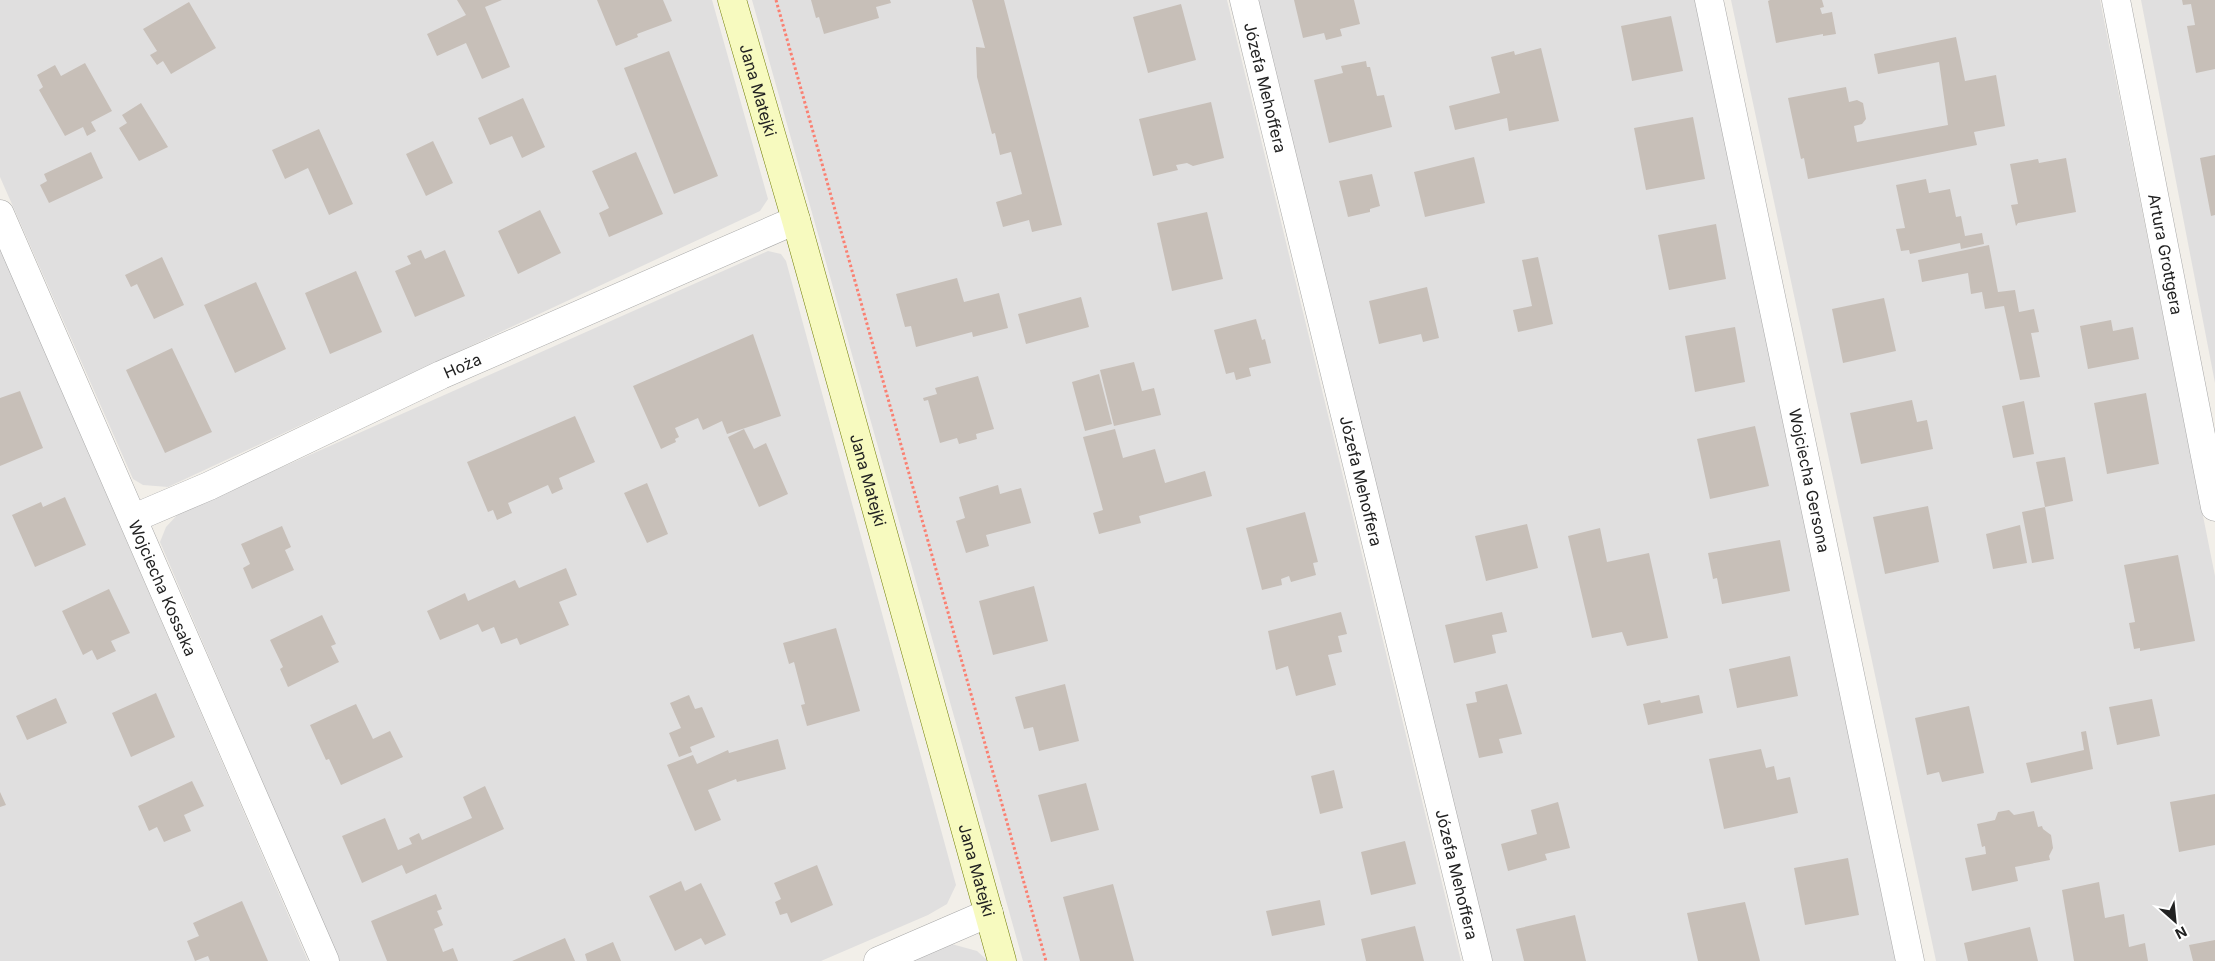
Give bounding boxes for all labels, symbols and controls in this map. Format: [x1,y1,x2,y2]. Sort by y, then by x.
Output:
street label: Józefa Mehoffera [1240,20,1291,155]
street label: Jana Matejki [735,42,781,139]
street label: Artura Grottgera [2144,192,2187,316]
street label: Hoża [440,349,484,383]
street label: Wojciecha Gersona [1785,407,1834,554]
street label: Józefa Mehoffera [1336,414,1387,548]
street label: Jana Matejki [846,431,891,529]
street label: Wojciecha Kossaka [124,517,201,659]
street label: Józefa Mehoffera [1431,807,1482,942]
street label: Jana Matejki [954,822,999,919]
north arrow [2150,896,2200,946]
text: N [2173,923,2190,943]

